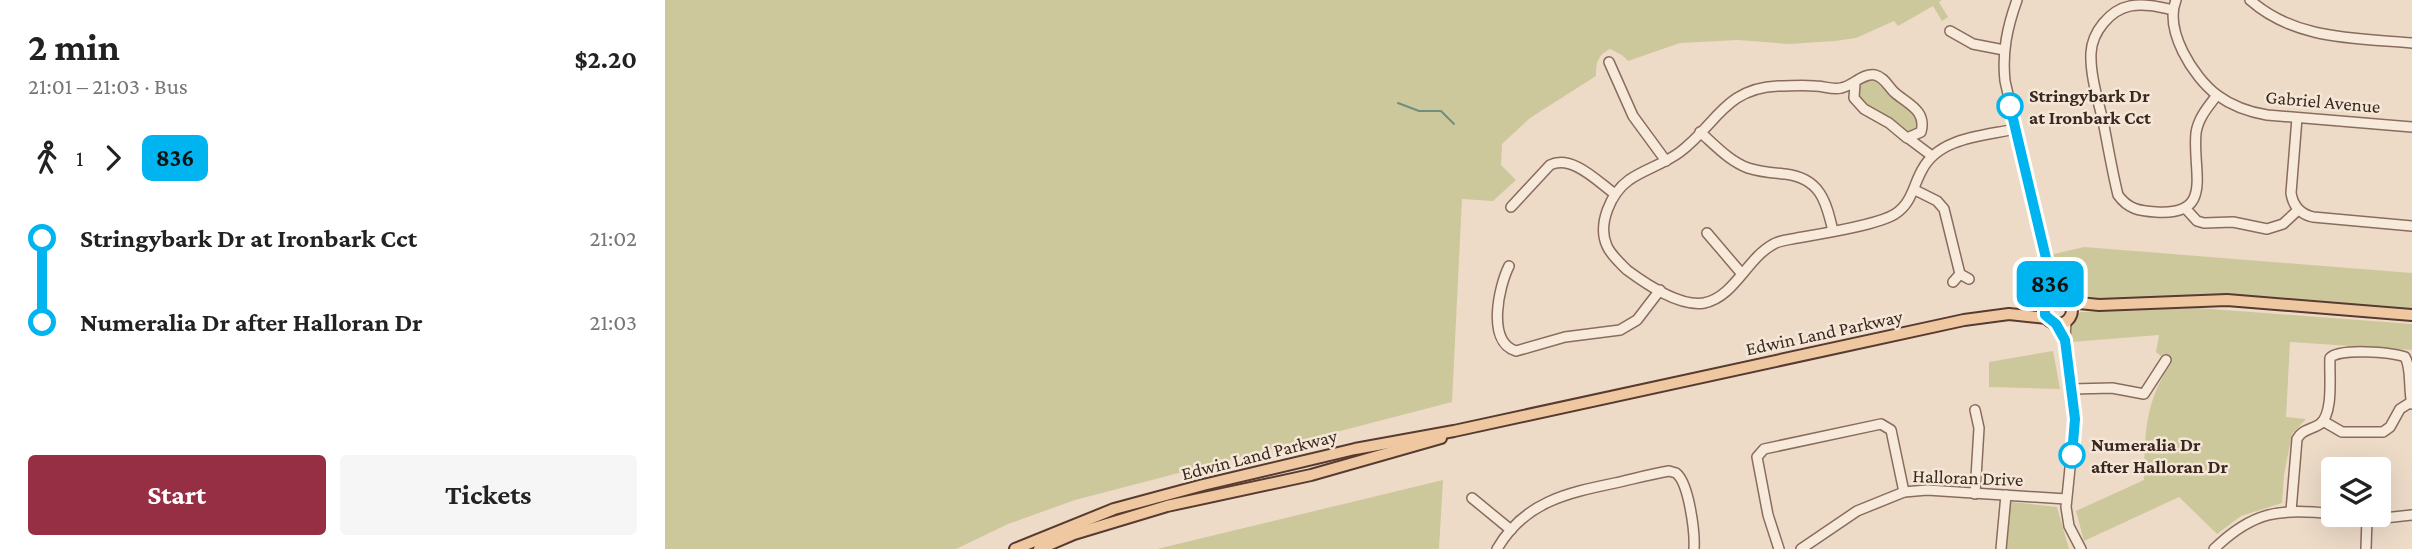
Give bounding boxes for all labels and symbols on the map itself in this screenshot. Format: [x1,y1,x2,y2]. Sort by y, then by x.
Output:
place label: Stringybark Dr at Ironbark Cct [2029,85,2151,128]
street label: Gabriel Avenue [2265,86,2381,117]
marker: Stringybark Dr at Ironbark Cct [1997,93,2023,119]
line badge: 836 [2010,261,2090,307]
street label: Edwin Land Parkway [1744,306,1905,359]
street label: Edwin Land Parkway [1179,425,1339,484]
place label: Numeralia Dr after Halloran Dr [2091,434,2228,477]
marker: Numeralia Dr after Halloran Dr [2059,442,2085,468]
street label: Halloran Drive [1912,465,2024,490]

